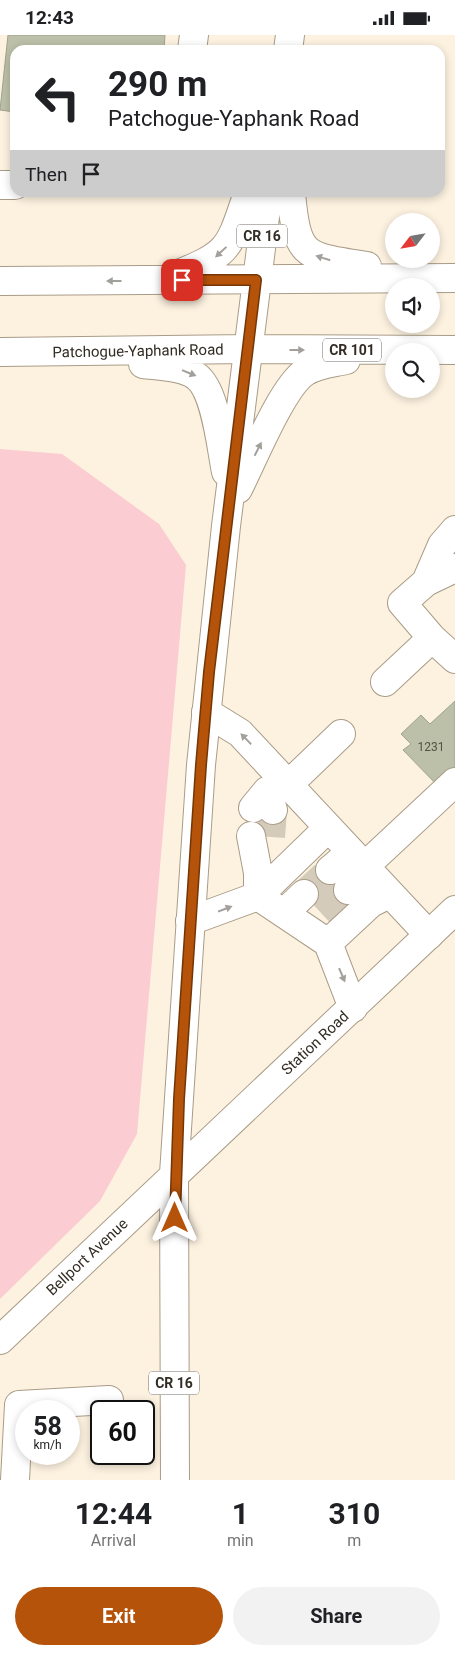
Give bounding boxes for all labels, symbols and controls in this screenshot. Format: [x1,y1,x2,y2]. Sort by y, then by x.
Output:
text: 12:43 [25,6,74,29]
text: 290 m [108,64,207,105]
icon: left [25,65,90,130]
text: Patchogue-Yaphank Road [108,106,359,131]
icon: arrive [77,160,105,188]
text: Then [25,163,67,186]
north arrow [385,213,440,267]
map controls [385,213,440,398]
road number: CR 16 [237,225,287,247]
one-way arrow [215,246,227,258]
one-way arrow [316,253,331,261]
pin [161,259,203,301]
icon: arrive [168,266,196,294]
one-way arrow [106,277,122,285]
button: sound [385,278,440,333]
road number: CR 101 [323,339,381,361]
street label: Patchogue-Yaphank Road [52,341,224,361]
button: search [385,343,440,398]
one-way arrow [289,346,305,354]
one-way arrow [182,370,196,378]
one-way arrow [254,442,262,457]
one-way arrow [240,733,252,745]
house number: 1231 [418,740,444,754]
one-way arrow [218,905,233,913]
one-way arrow [338,968,346,982]
street label: Station Road [278,1007,352,1079]
position arrow [148,1191,200,1243]
street label: Bellport Avenue [43,1215,131,1299]
road number: CR 16 [149,1371,199,1395]
speed limit sign: 60 [90,1400,155,1465]
text: 58 [33,1412,62,1441]
text: km/h [33,1438,62,1452]
text: 12:44 [75,1496,152,1531]
text: 1 [232,1496,249,1531]
text: 310 [329,1496,380,1531]
text: Arrival [91,1531,136,1550]
text: min [227,1531,254,1550]
text: m [347,1531,361,1550]
button: Exit [15,1587,223,1645]
button: Share [233,1587,440,1645]

